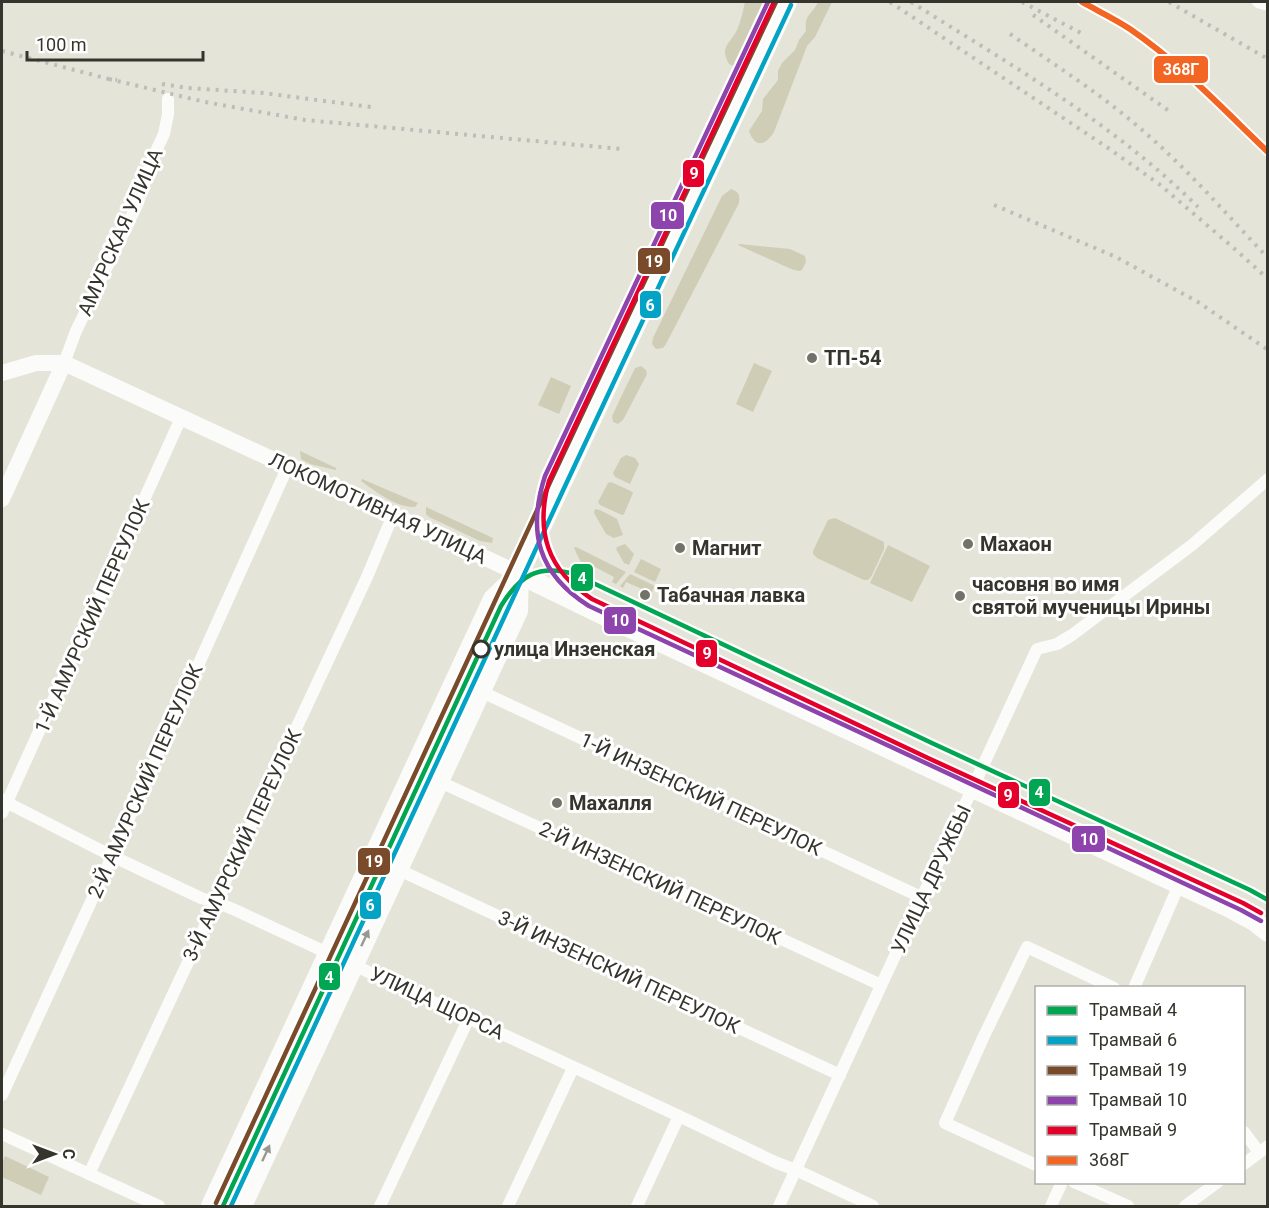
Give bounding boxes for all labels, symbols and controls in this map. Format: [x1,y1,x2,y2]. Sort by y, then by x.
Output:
scale bar [27,24,202,62]
text: 100 m [36,34,87,55]
line badge: 368Г [1153,55,1209,84]
text: 368Г [1163,60,1199,79]
street label: АМУРСКАЯ УЛИЦА [72,145,168,319]
line badge: 9 [682,159,705,188]
text: 9 [689,164,699,183]
line badge: 10 [650,201,685,230]
text: 10 [659,206,677,225]
line badge: 19 [637,247,671,275]
text: 19 [645,252,663,271]
line badge: 6 [639,290,662,319]
text: 6 [645,296,655,315]
place label: ТП-54 [824,346,881,370]
marker: ТП-54 [805,351,819,365]
street label: ЛОКОМОТИВНАЯ УЛИЦА [265,447,491,569]
street label: 1-Й АМУРСКИЙ ПЕРЕУЛОК [29,495,155,737]
place label: Махаон [980,532,1052,556]
place label: Магнит [692,536,761,560]
marker: Махаон [961,537,975,551]
marker: Магнит [673,541,687,555]
line badge: 4 [570,563,594,592]
text: 4 [577,569,587,588]
place label: часовня во имя святой мученицы Ирины [972,572,1210,619]
place label: Табачная лавка [657,583,806,607]
marker: Табачная лавка [638,588,652,602]
marker: часовня во имя святой мученицы Ирины [953,589,967,603]
line badge: 10 [603,606,637,635]
text: 10 [611,611,629,630]
place label: улица Инзенская [494,637,655,661]
line badge: 9 [695,639,718,668]
marker: улица Инзенская [472,640,490,658]
text: 9 [702,644,712,663]
street label: 2-Й АМУРСКИЙ ПЕРЕУЛОК [82,660,208,902]
street label: 3-Й АМУРСКИЙ ПЕРЕУЛОК [178,725,307,965]
street label: 1-Й ИНЗЕНСКИЙ ПЕРЕУЛОК [576,727,826,861]
line badge: 4 [1028,778,1051,807]
line badge: 9 [997,781,1020,809]
text: 4 [1034,783,1044,802]
text: 9 [1003,786,1013,805]
place label: Махалля [569,791,652,815]
marker: Махалля [550,796,564,810]
street label: УЛИЦА ДРУЖБЫ [886,801,976,957]
street label: 2-Й ИНЗЕНСКИЙ ПЕРЕУЛОК [535,816,785,950]
line badge: 10 [1071,825,1106,853]
text: 10 [1080,830,1098,849]
line badge: 19 [357,847,391,876]
text: 19 [365,852,383,871]
line badge: 6 [359,891,382,920]
text: 6 [365,896,375,915]
street label: 3-Й ИНЗЕНСКИЙ ПЕРЕУЛОК [494,905,744,1039]
one-way arrow [361,930,370,947]
street label: УЛИЦА ЩОРСА [366,961,508,1045]
line badge: 4 [318,962,341,991]
text: 4 [324,968,334,987]
legend [1035,986,1245,1184]
text: Трамвай 4 [1089,999,1177,1020]
text: Трамвай 6 [1089,1029,1177,1050]
text: Трамвай 19 [1089,1059,1187,1080]
text: Трамвай 10 [1089,1089,1187,1110]
text: Трамвай 9 [1089,1119,1177,1140]
north arrow [24,1124,84,1184]
one-way arrow [262,1145,271,1162]
text: С [59,1149,78,1159]
text: 368Г [1089,1149,1129,1170]

